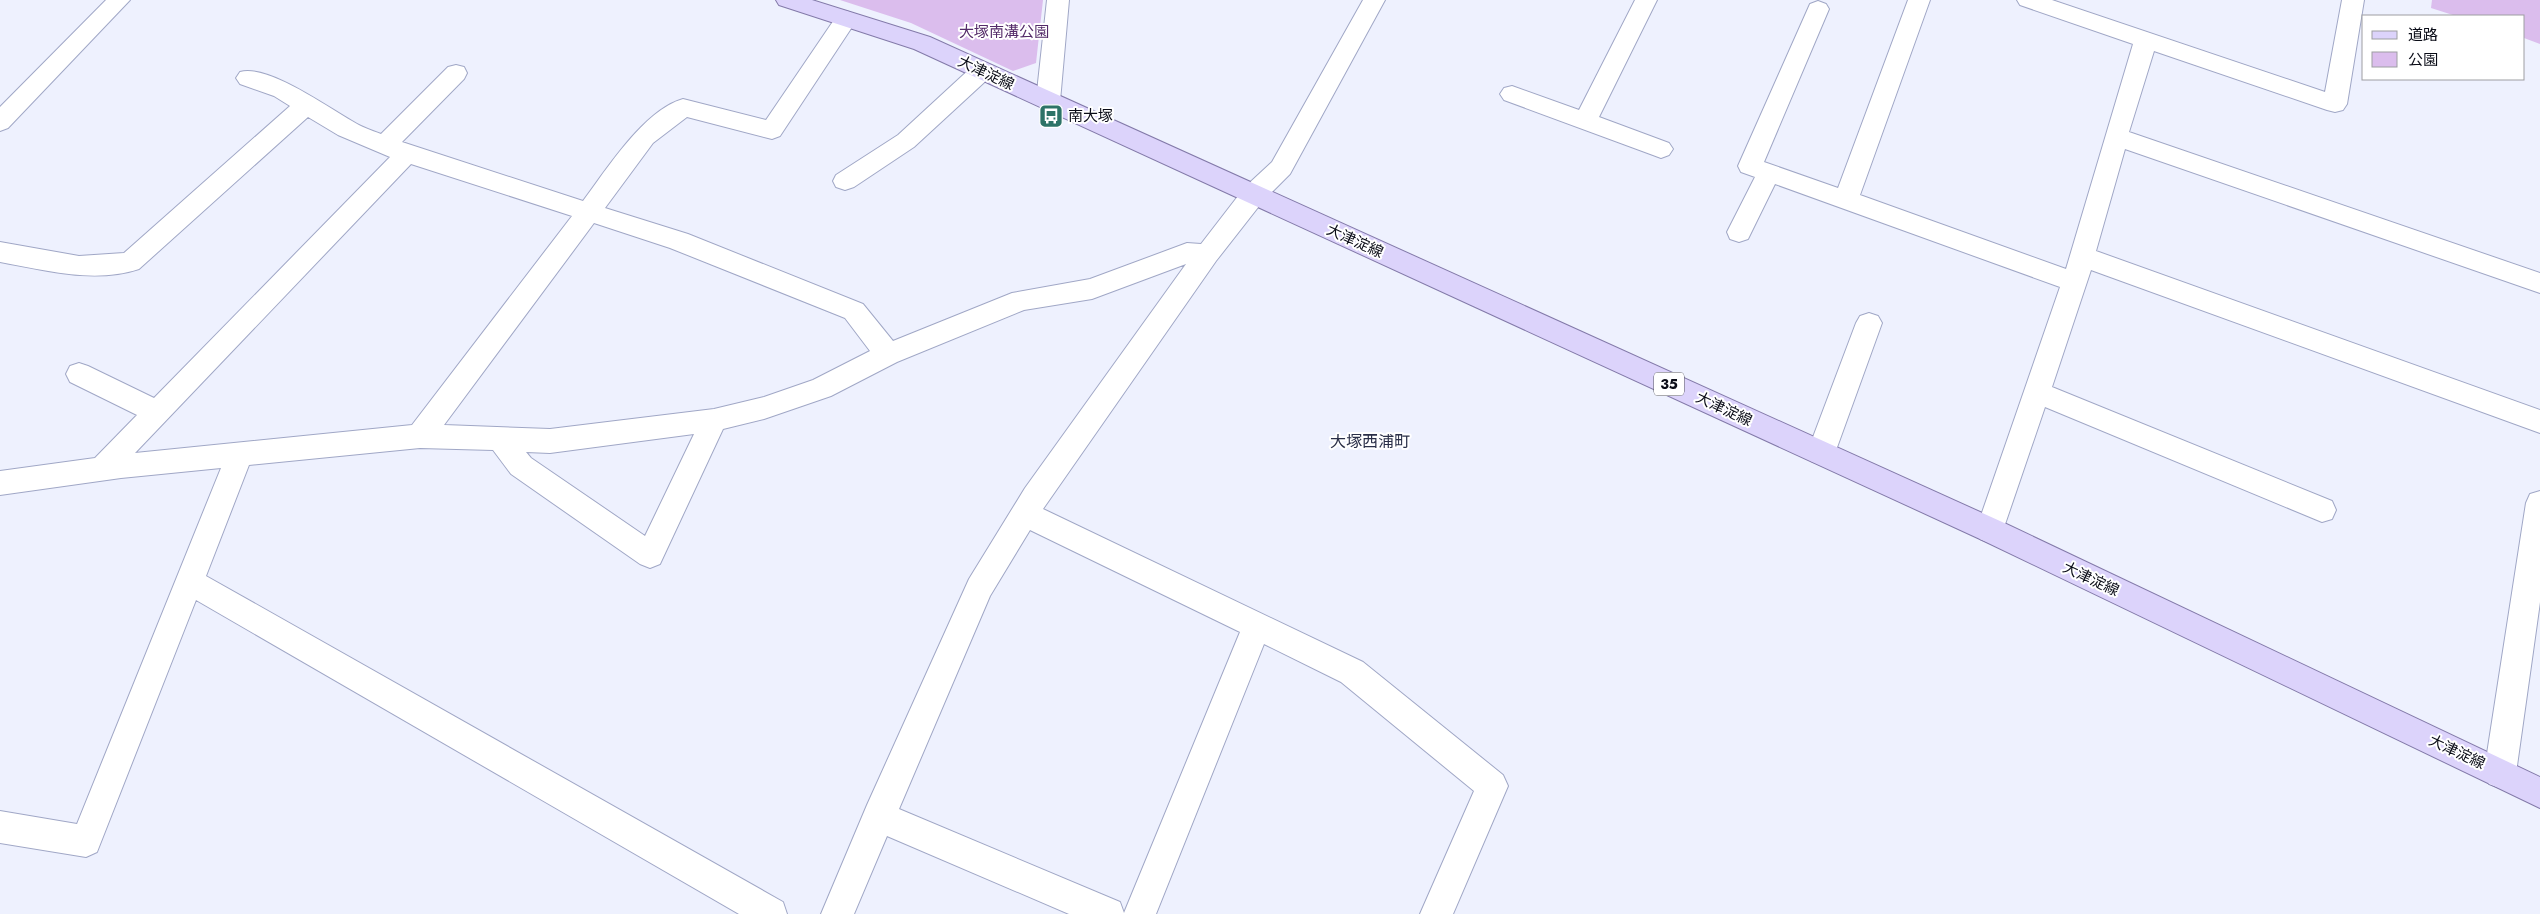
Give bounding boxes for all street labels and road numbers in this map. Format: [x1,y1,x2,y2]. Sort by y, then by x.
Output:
street label: 大津淀線 [954,50,1018,96]
street label: 大津淀線 [1323,219,1387,263]
road number: 35 [1654,372,1684,396]
street label: 大津淀線 [1692,386,1756,432]
street label: 大津淀線 [2059,556,2123,602]
street label: 大津淀線 [2425,729,2489,775]

